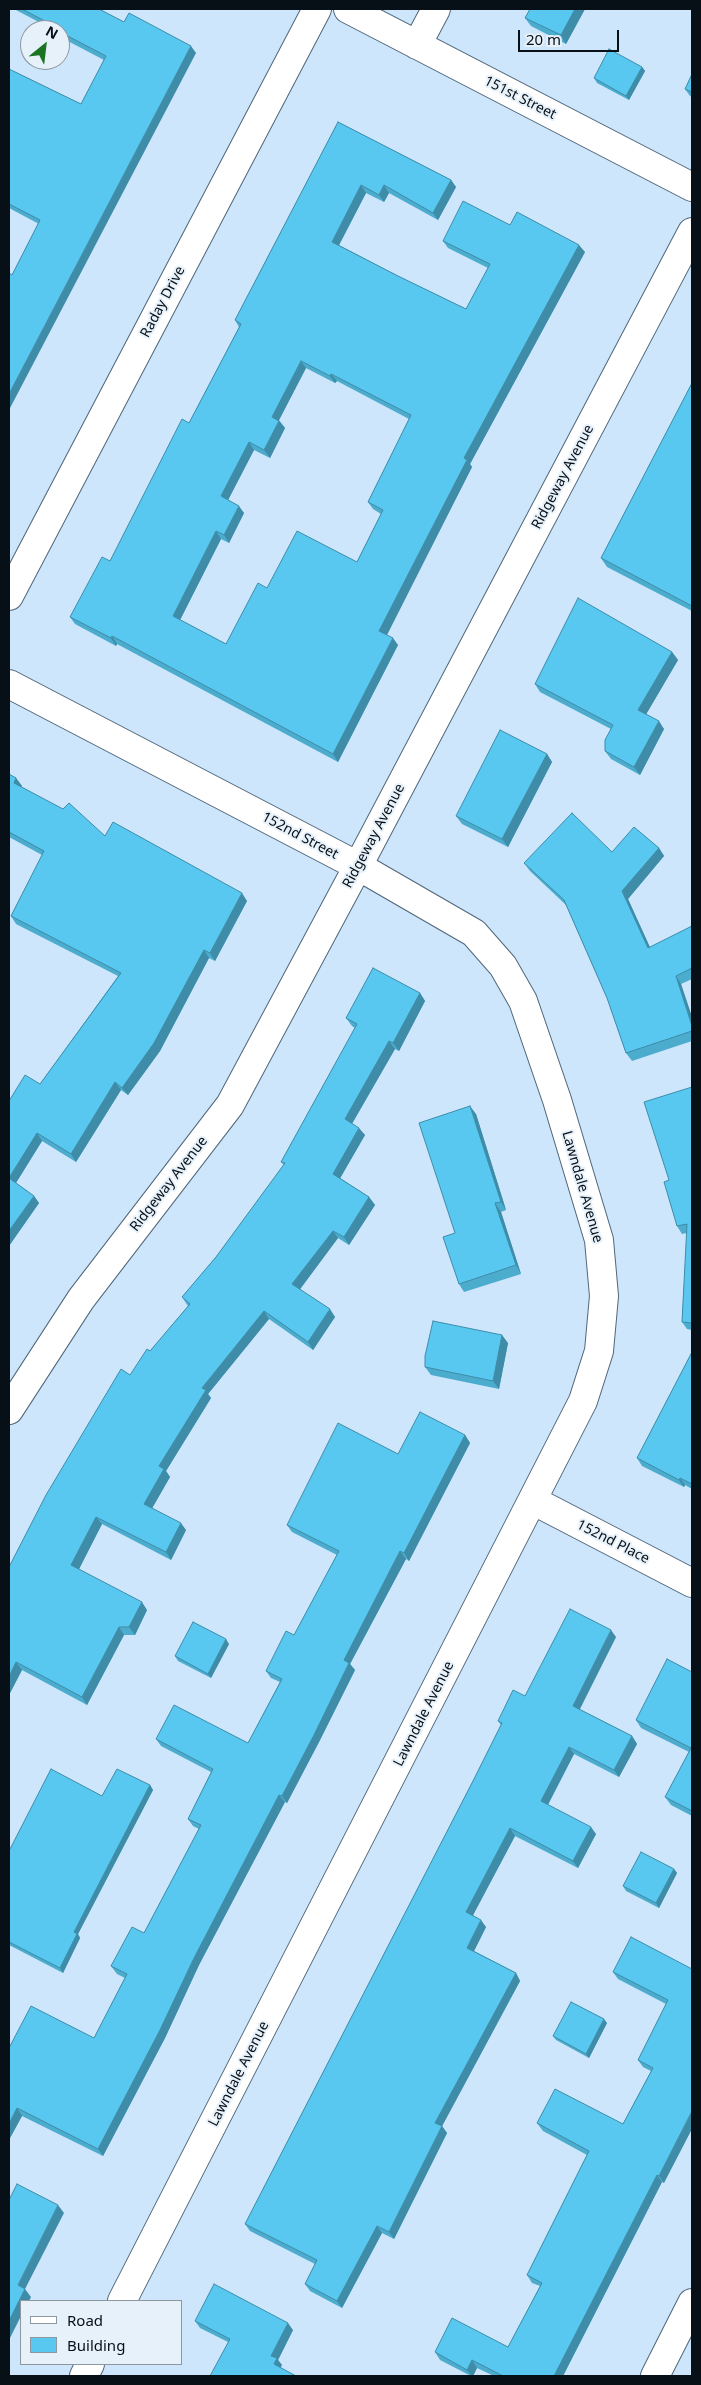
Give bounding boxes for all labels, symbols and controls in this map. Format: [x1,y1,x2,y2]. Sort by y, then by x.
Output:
north arrow [20,20,70,70]
scale bar [521,20,622,52]
text: N [42,21,62,43]
text: 20 m [526,29,561,49]
street label: 151st Street [481,73,559,123]
street label: Raday Drive [137,263,189,341]
street label: Ridgeway Avenue [528,422,598,532]
street label: Ridgeway Avenue [339,781,409,891]
street label: 152nd Street [259,809,341,863]
street label: Lawndale Avenue [558,1129,606,1245]
street label: Ridgeway Avenue [127,1133,211,1235]
street label: 152nd Place [574,1516,652,1568]
street label: Lawndale Avenue [390,1659,458,1769]
street label: Lawndale Avenue [205,2019,273,2129]
legend [20,2300,182,2365]
text: Road [67,2310,103,2330]
text: Building [67,2335,125,2355]

